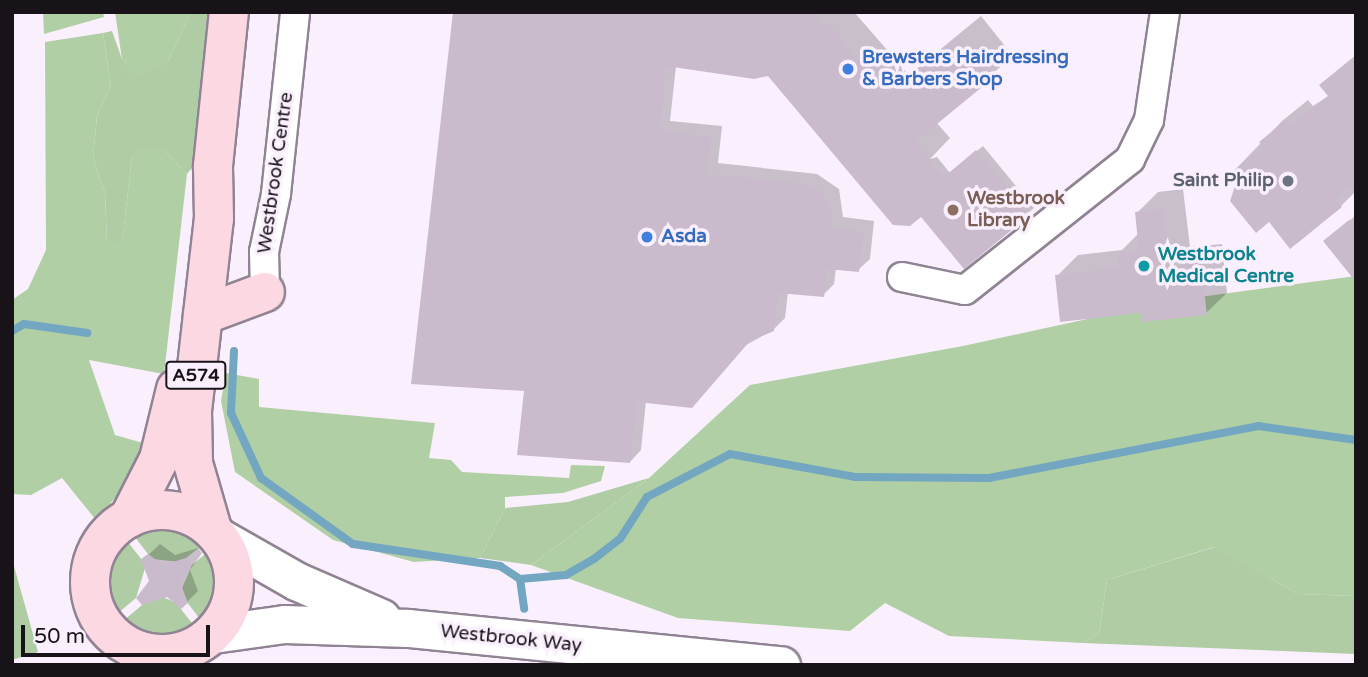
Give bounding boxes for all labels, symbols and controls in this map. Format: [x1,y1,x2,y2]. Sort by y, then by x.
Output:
place label: Brewsters Hairdressing & Barbers Shop [862,47,1069,91]
marker: Brewsters Hairdressing & Barbers Shop [840,61,856,77]
street label: Westbrook Centre [253,91,299,255]
place label: Saint Philip [1173,170,1274,192]
marker: Saint Philip [1280,173,1296,189]
place label: Westbrook Library [967,188,1065,232]
marker: Westbrook Library [945,202,961,218]
place label: Asda [661,226,707,248]
marker: Asda [639,229,655,245]
place label: Westbrook Medical Centre [1158,244,1294,288]
marker: Westbrook Medical Centre [1136,258,1152,274]
road number: A574 [164,360,228,390]
scale bar [24,610,214,654]
street label: Westbrook Way [439,620,583,658]
text: 50 m [34,624,85,649]

